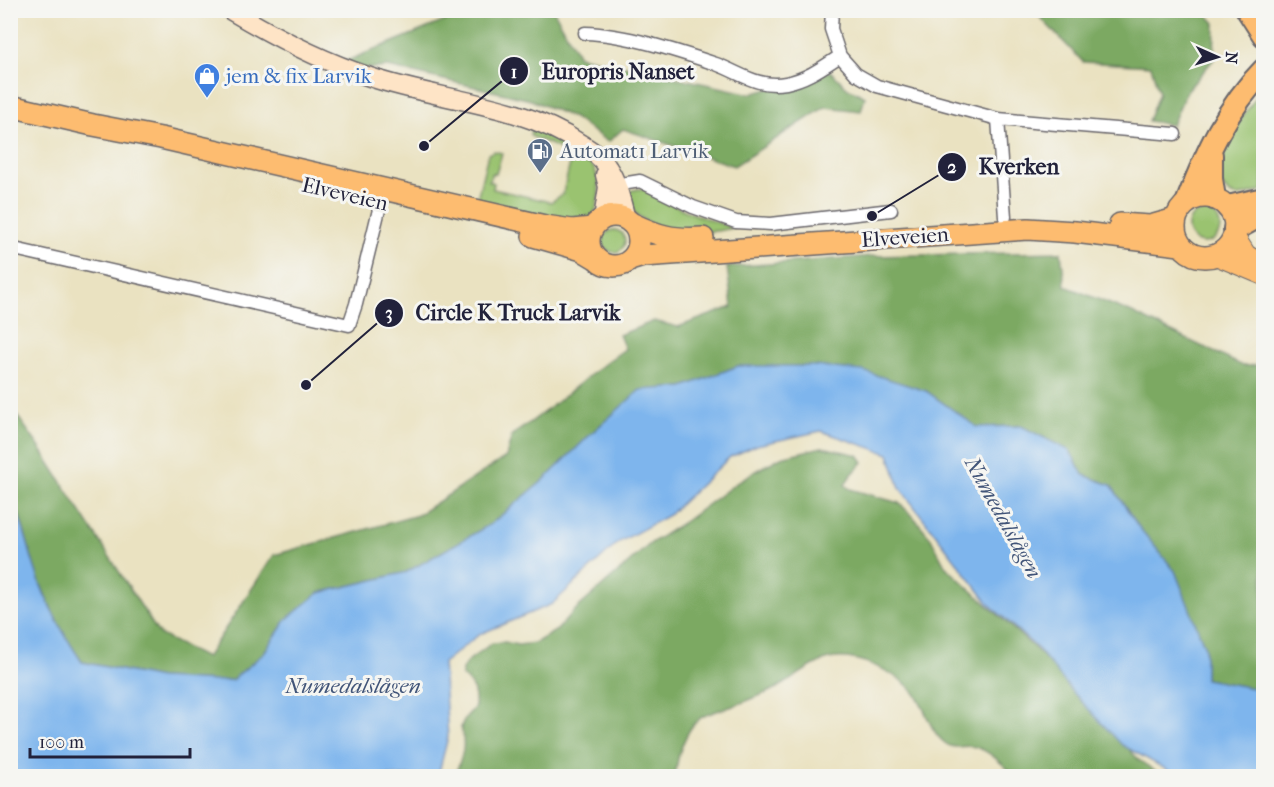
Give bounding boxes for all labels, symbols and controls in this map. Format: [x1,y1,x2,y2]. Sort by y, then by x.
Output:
north arrow [1187,27,1247,87]
callout: Europris Nanset [499,51,706,91]
text: N [1222,51,1241,65]
text: Europris Nanset [542,59,696,85]
shop icon: jem & fix Larvik [192,61,222,99]
text: 1 [511,62,517,83]
place label: jem & fix Larvik [224,64,372,88]
fuel station icon: Automat1 Larvik [525,136,555,174]
place label: Automat1 Larvik [559,139,709,163]
callout: Kverken [937,147,1072,187]
text: Kverken [979,154,1059,180]
text: 2 [947,157,957,178]
street label: Elveveien [300,172,390,216]
street label: Elveveien [860,222,950,252]
callout: Circle K Truck Larvik [374,293,633,333]
text: Circle K Truck Larvik [416,300,621,326]
text: 3 [385,303,393,324]
water label: Numedalslågen [958,451,1047,583]
water label: Numedalslågen [284,673,421,699]
scale bar [30,721,190,759]
text: 100 m [39,732,84,753]

